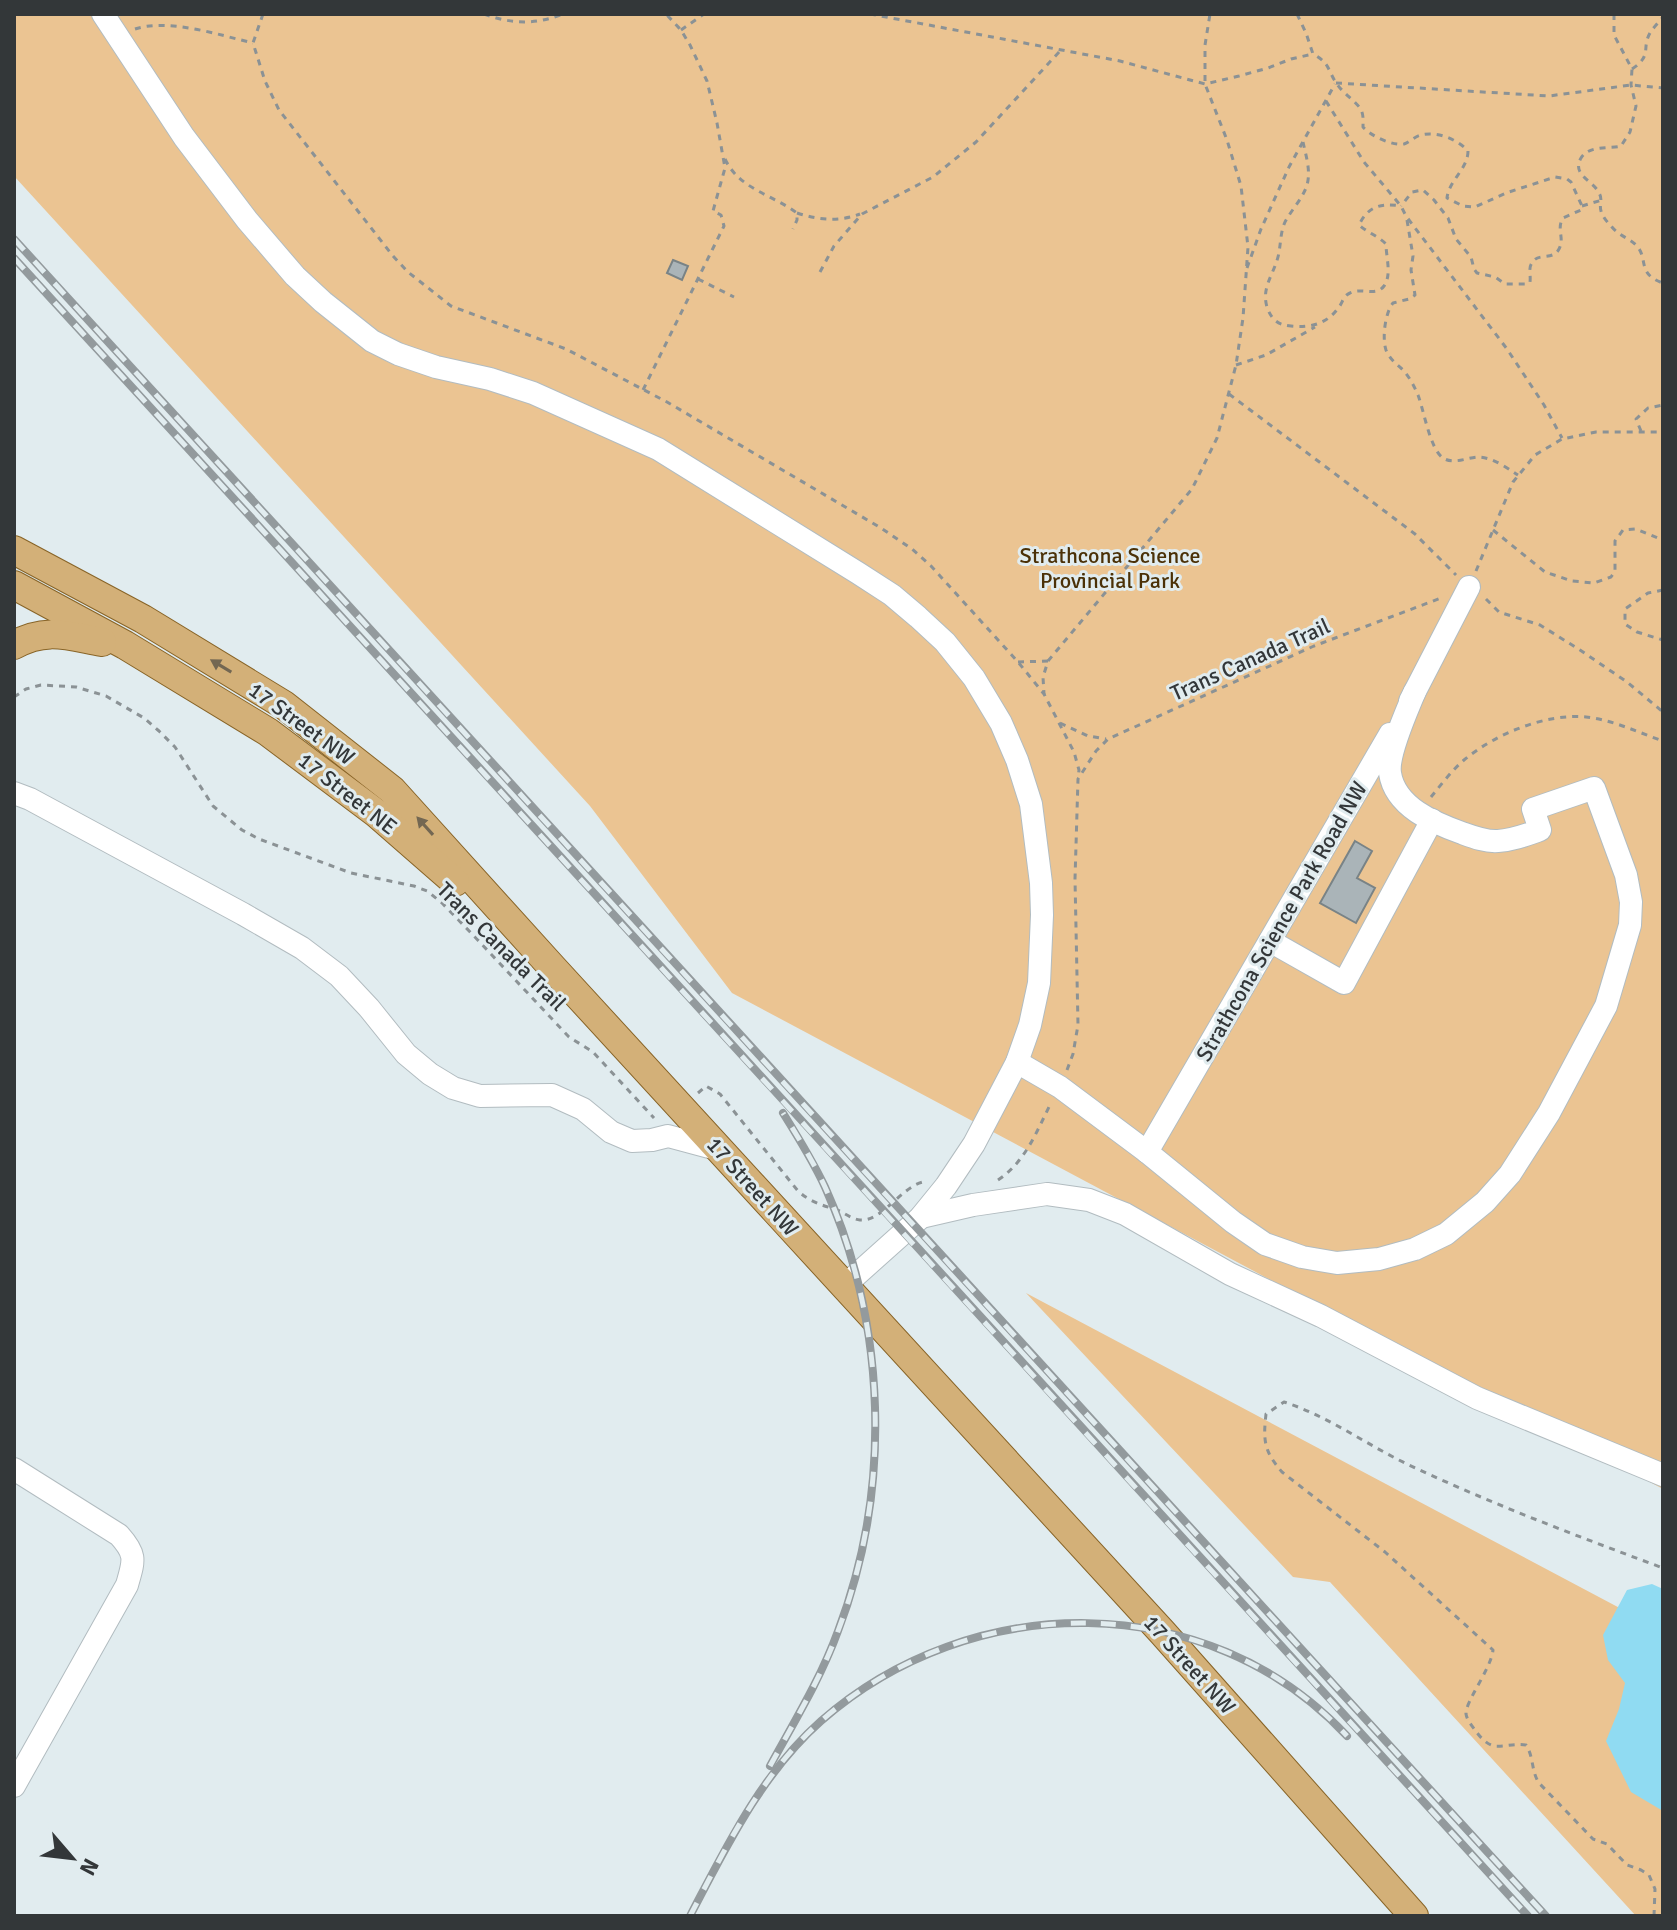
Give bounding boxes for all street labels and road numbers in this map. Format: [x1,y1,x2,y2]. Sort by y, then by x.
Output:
street label: Trans Canada Trail [1166,612,1334,707]
street label: 17 Street NW [243,676,360,771]
street label: 17 Street NE [293,746,403,840]
street label: Strathcona Science Park Road NW [1190,776,1373,1066]
street label: Trans Canada Trail [431,876,572,1017]
street label: 17 Street NW [701,1131,804,1242]
street label: 17 Street NW [1138,1609,1241,1720]

